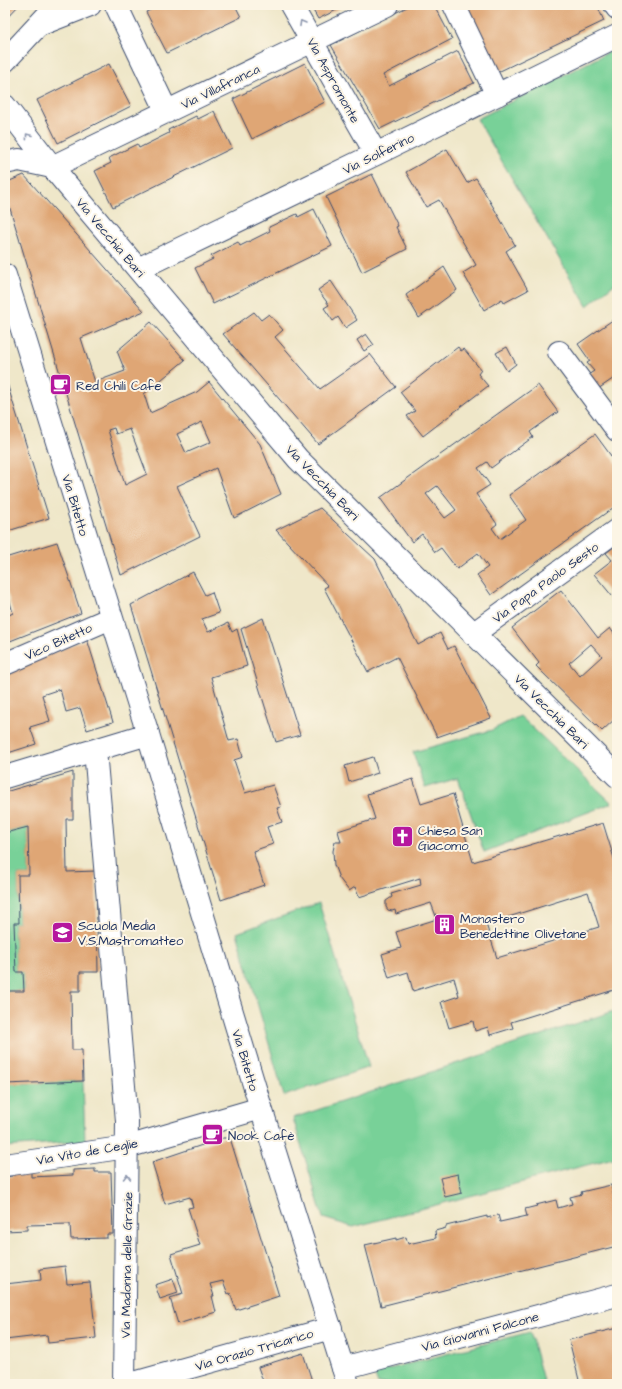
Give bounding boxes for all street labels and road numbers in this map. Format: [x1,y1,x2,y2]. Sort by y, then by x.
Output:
street label: Via Aspromonte [302,35,364,126]
street label: Via Villafranca [178,60,263,114]
street label: Via Solferino [340,129,418,179]
street label: Via Vecchia Bari [72,194,149,281]
street label: Via Vecchia Bari [281,441,363,525]
street label: Via Bitetto [57,472,93,539]
street label: Via Papa Paolo Sesto [489,538,603,627]
street label: Vico Bitetto [22,619,96,665]
street label: Via Vecchia Bari [510,670,593,753]
street label: Via Bitetto [227,1027,263,1094]
street label: Via Vito de Ceglie [35,1134,139,1171]
street label: Via Madonna delle Grazie [117,1192,137,1338]
street label: Via Giovanni Falcone [420,1308,541,1356]
street label: Via Orazio Tricarico [193,1324,316,1375]

